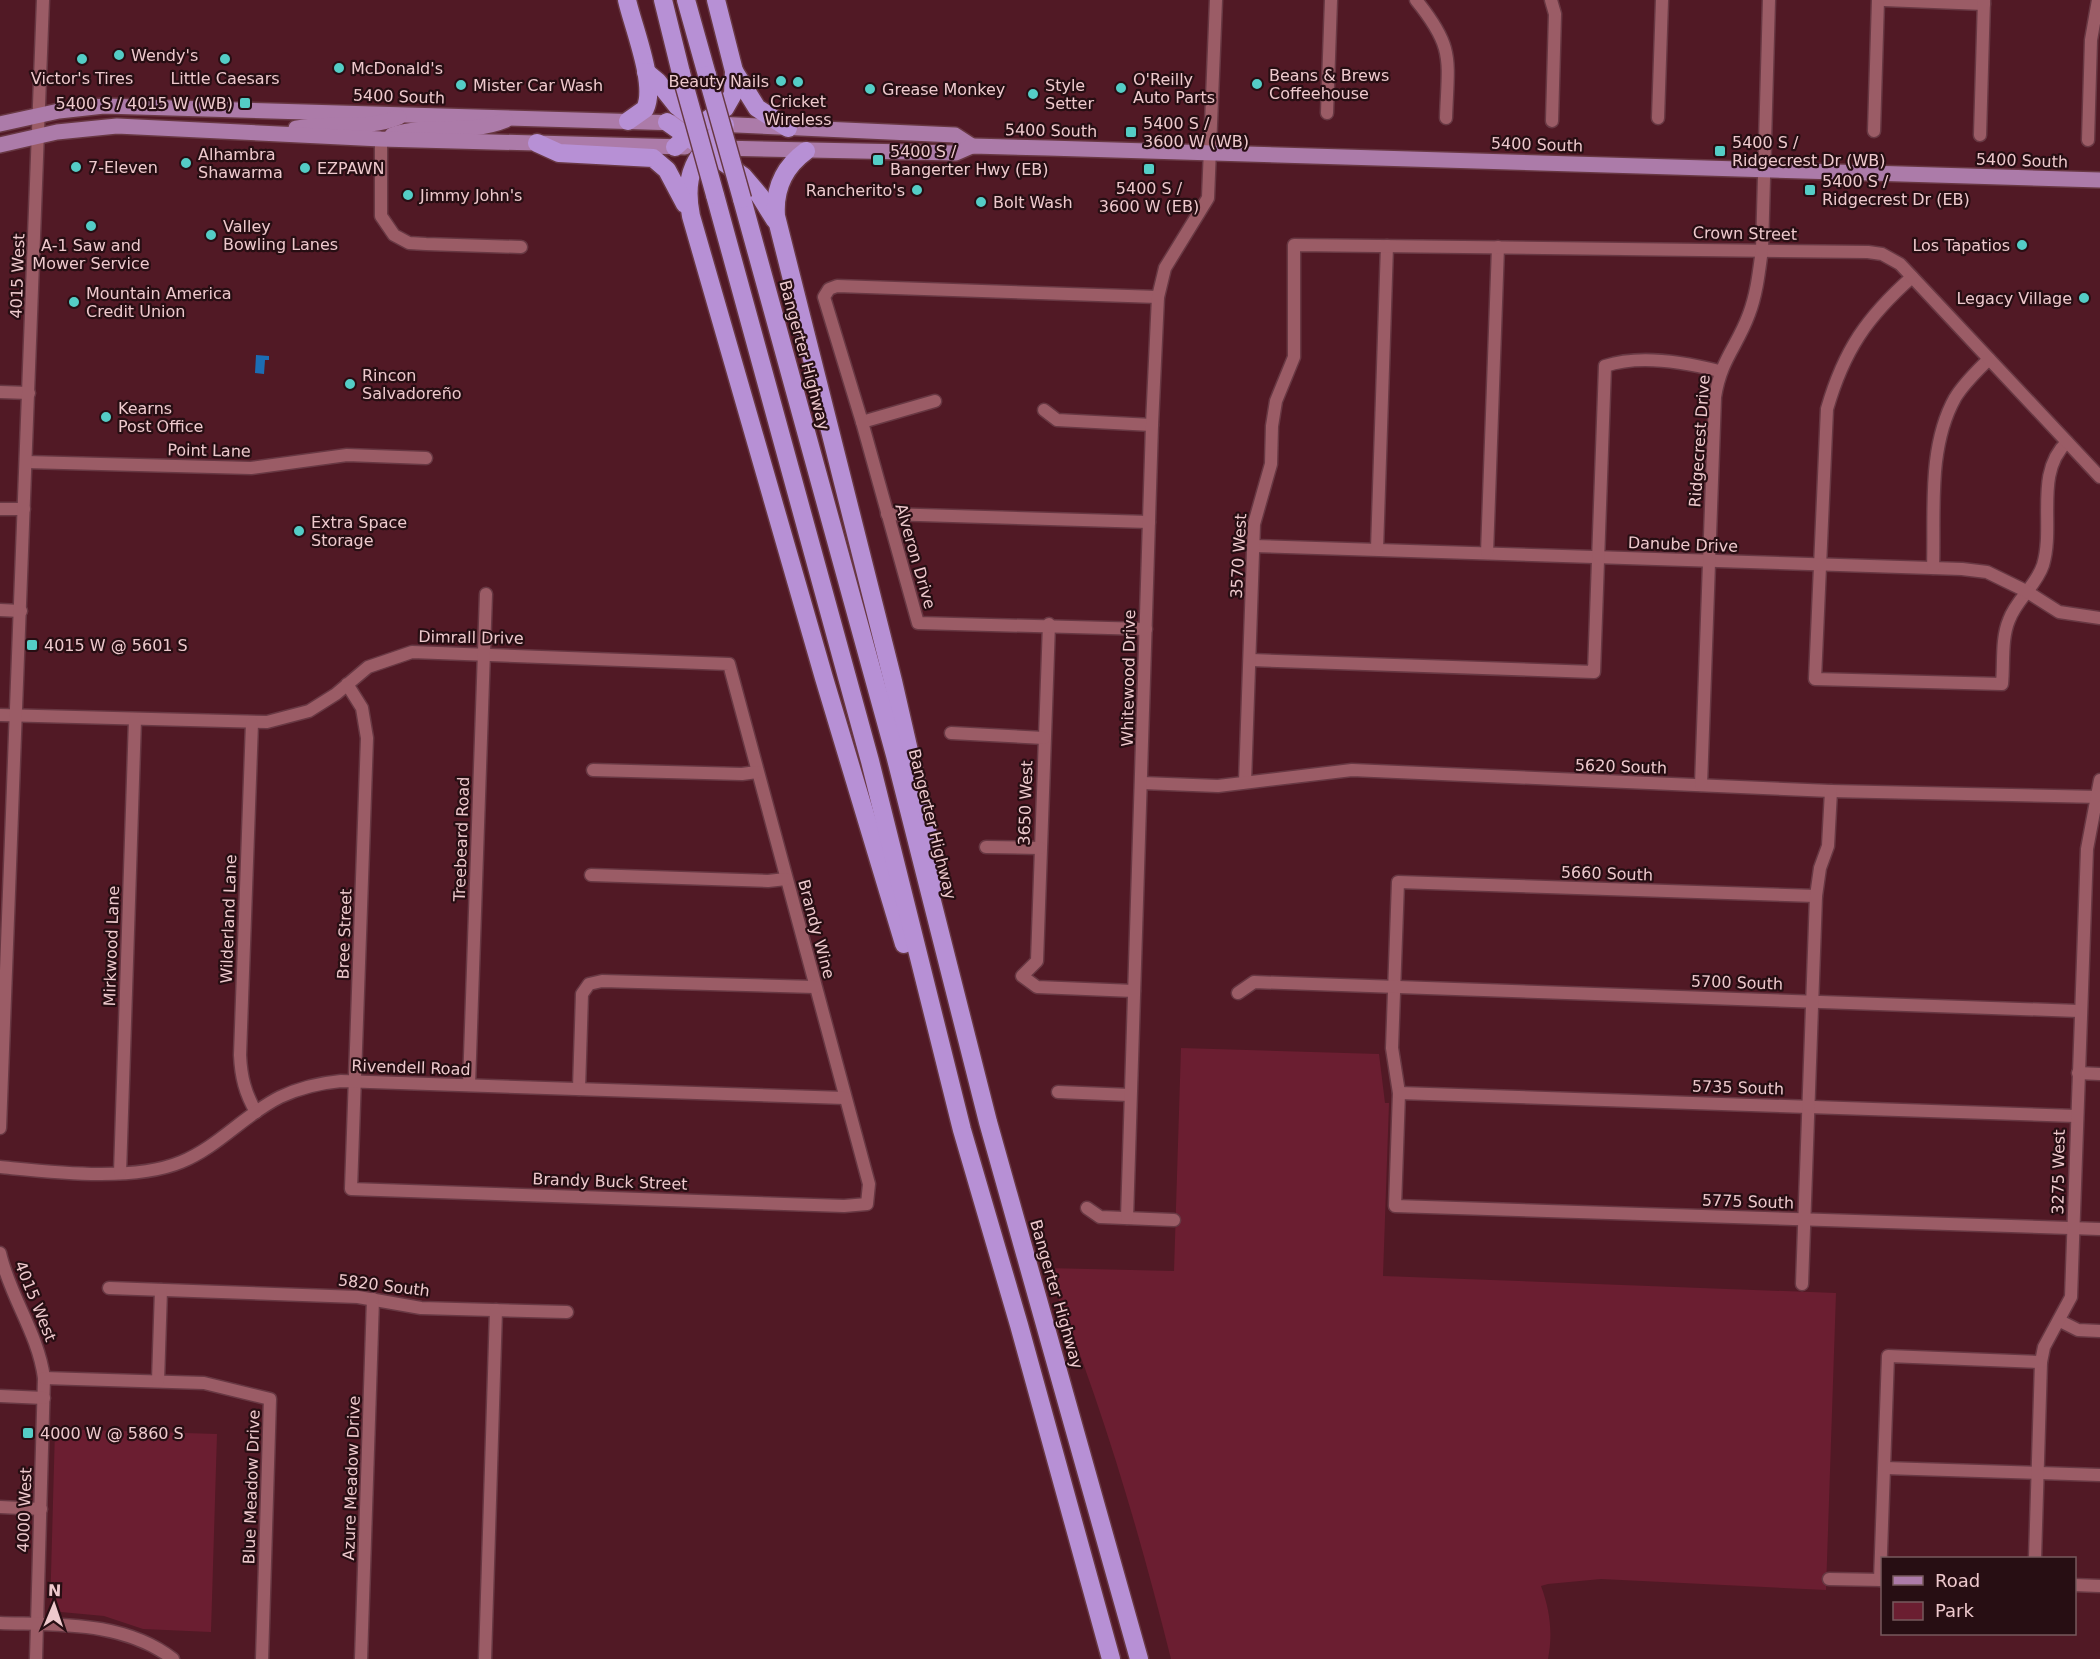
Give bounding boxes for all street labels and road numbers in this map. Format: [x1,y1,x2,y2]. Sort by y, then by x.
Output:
street label: 5400 South [353,85,445,108]
street label: 5400 South [1005,120,1097,141]
street label: 5400 South [1491,133,1583,156]
street label: 5400 South [1976,149,2068,172]
street label: Crown Street [1693,223,1797,244]
street label: 4015 West [7,233,28,319]
street label: Bangerter Highway [775,278,834,432]
street label: Ridgecrest Drive [1685,374,1714,508]
street label: Point Lane [167,440,251,461]
street label: Alveron Drive [891,501,940,611]
street label: 3570 West [1227,513,1250,599]
street label: Danube Drive [1628,533,1738,556]
street label: Whitewood Drive [1118,609,1139,747]
street label: Dimrall Drive [418,627,524,648]
street label: Bangerter Highway [905,747,960,901]
street label: 5620 South [1575,755,1667,778]
street label: 3650 West [1015,760,1036,846]
street label: Treebeard Road [450,776,473,903]
street label: Wilderland Lane [217,854,240,984]
street label: 5660 South [1561,862,1653,885]
street label: Brandy Wine [794,877,839,981]
street label: Mirkwood Lane [100,885,123,1007]
street label: Bree Street [333,888,356,980]
street label: 5700 South [1691,971,1783,994]
street label: Rivendell Road [351,1056,471,1079]
street label: 5735 South [1692,1076,1784,1099]
street label: 3275 West [2048,1129,2069,1215]
street label: Brandy Buck Street [532,1169,688,1194]
street label: 5775 South [1702,1190,1794,1213]
street label: Bangerter Highway [1026,1217,1087,1371]
street label: 4015 West [11,1258,60,1344]
street label: 5820 South [337,1270,431,1301]
street label: Azure Meadow Drive [339,1395,364,1561]
street label: Blue Meadow Drive [239,1409,264,1565]
street label: 4000 West [14,1467,35,1553]

